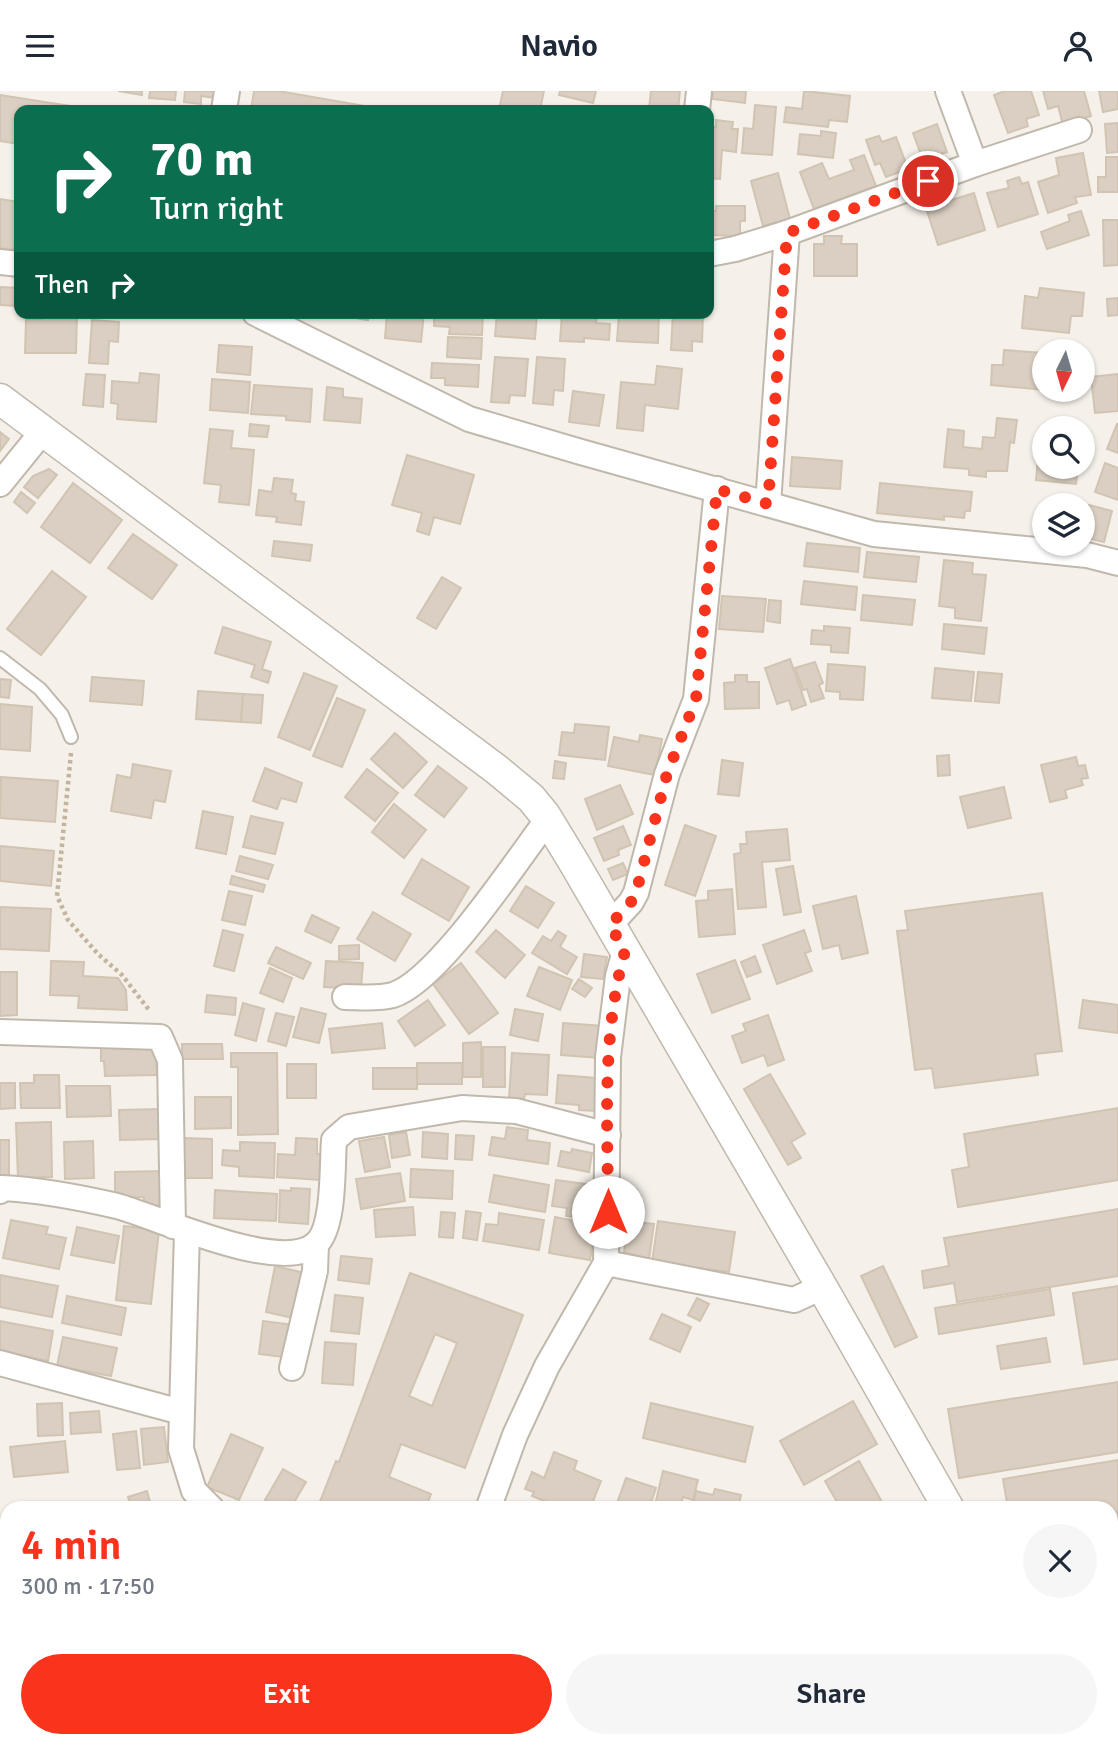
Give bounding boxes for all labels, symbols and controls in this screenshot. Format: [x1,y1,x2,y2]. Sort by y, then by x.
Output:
text: Navio [520,26,598,65]
icon: menu [21,27,59,65]
icon: person [1059,27,1097,65]
text: 70 m [150,129,253,189]
icon: right [35,133,126,224]
pin [898,151,958,211]
icon: arrive [909,162,947,200]
text: Turn right [150,189,283,228]
icon: right [103,266,141,304]
text: Then [35,269,89,301]
north arrow [1032,339,1096,403]
map controls [1032,339,1095,556]
button: search [1032,416,1095,479]
button: layers [1032,493,1095,556]
position arrow [571,1175,645,1249]
text: 4 min [21,1520,122,1571]
button: close [1023,1524,1097,1598]
text: 300 m · 17:50 [21,1572,155,1601]
button: Exit [21,1654,552,1734]
button: Share [566,1654,1097,1734]

